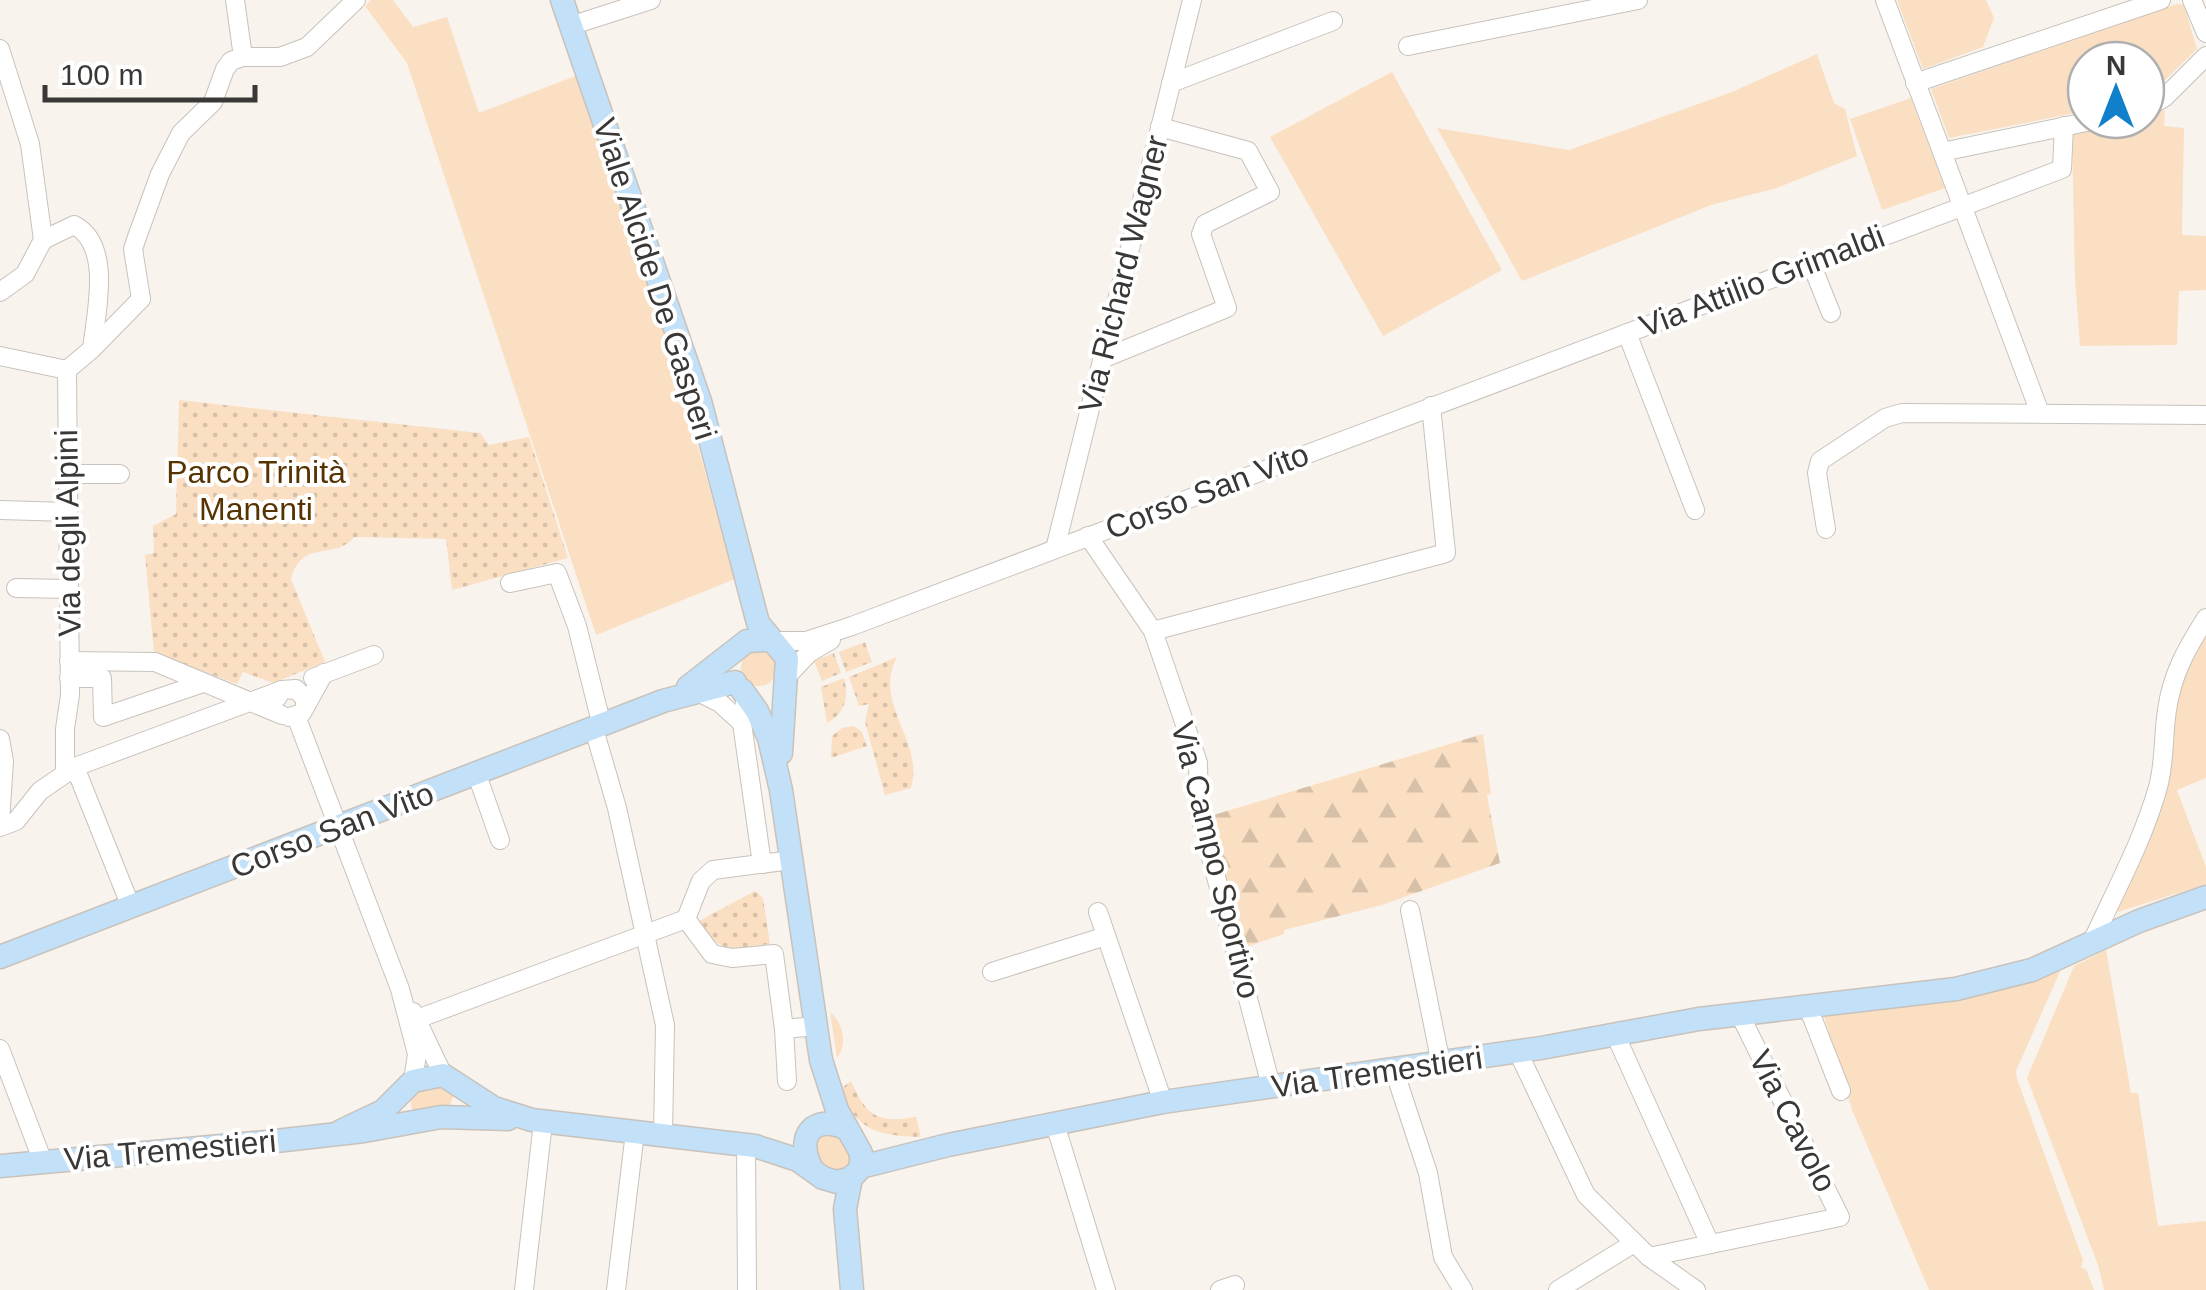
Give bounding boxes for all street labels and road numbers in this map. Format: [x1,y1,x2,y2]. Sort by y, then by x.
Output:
street label: Viale Alcide De Gasperi [586,114,724,444]
street label: Via Richard Wagner [1071,131,1175,416]
street label: Via Attilio Grimaldi [1635,218,1889,344]
street label: Via degli Alpini [48,429,88,637]
street label: Corso San Vito [1100,436,1314,546]
street label: Via Campo Sportivo [1164,718,1268,1002]
street label: Corso San Vito [225,775,439,885]
street label: Via Tremestieri [1269,1039,1485,1105]
street label: Via Cavolo [1742,1044,1844,1198]
street label: Via Tremestieri [62,1123,278,1177]

